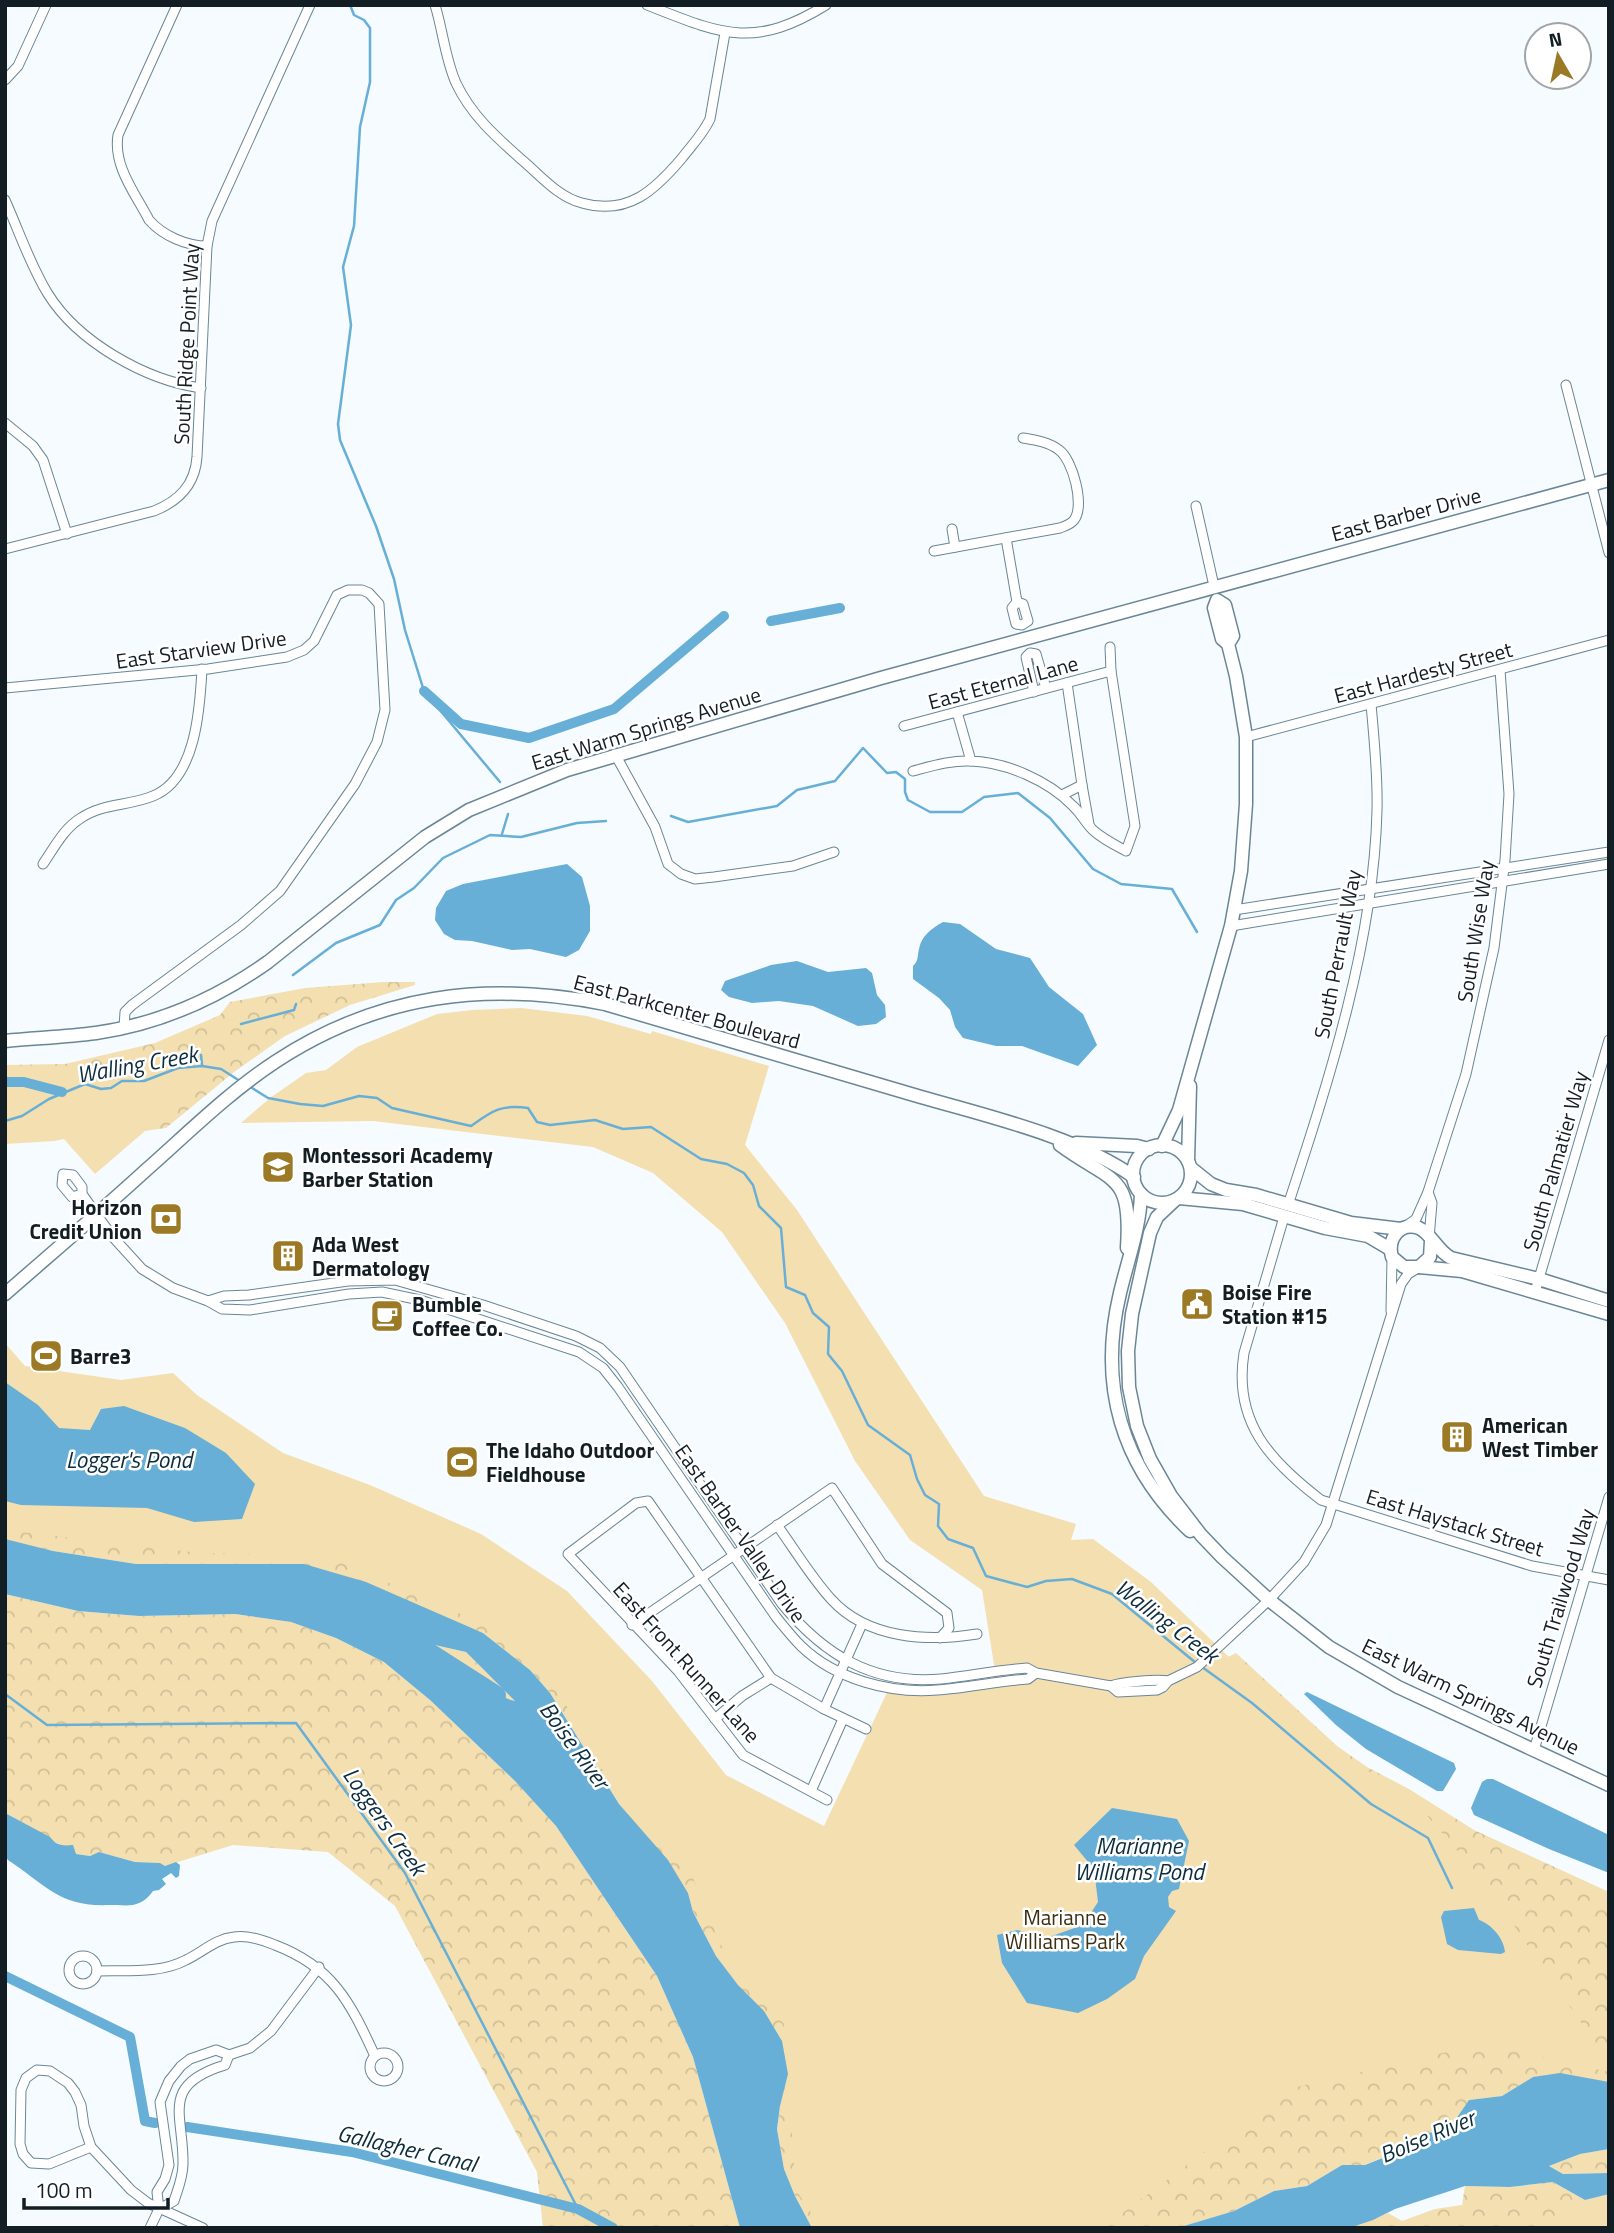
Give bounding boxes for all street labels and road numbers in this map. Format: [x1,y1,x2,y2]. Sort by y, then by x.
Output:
street label: South Ridge Point Way [165,242,207,446]
street label: East Barber Drive [1327,479,1485,549]
street label: East Starview Drive [114,621,288,677]
street label: East Hardesty Street [1330,633,1516,711]
street label: East Eternal Lane [924,647,1082,717]
street label: East Warm Springs Avenue [527,678,765,778]
street label: South Wise Way [1448,857,1502,1005]
street label: South Perrault Way [1305,867,1369,1041]
street label: East Parkcenter Boulevard [570,965,804,1057]
street label: South Palmatier Way [1514,1067,1596,1255]
street label: East Barber Valley Drive [667,1437,815,1629]
street label: East Haystack Street [1362,1480,1548,1564]
street label: South Trailwood Way [1518,1504,1602,1692]
street label: East Front Runner Lane [606,1574,768,1750]
street label: East Warm Springs Avenue [1357,1629,1585,1763]

